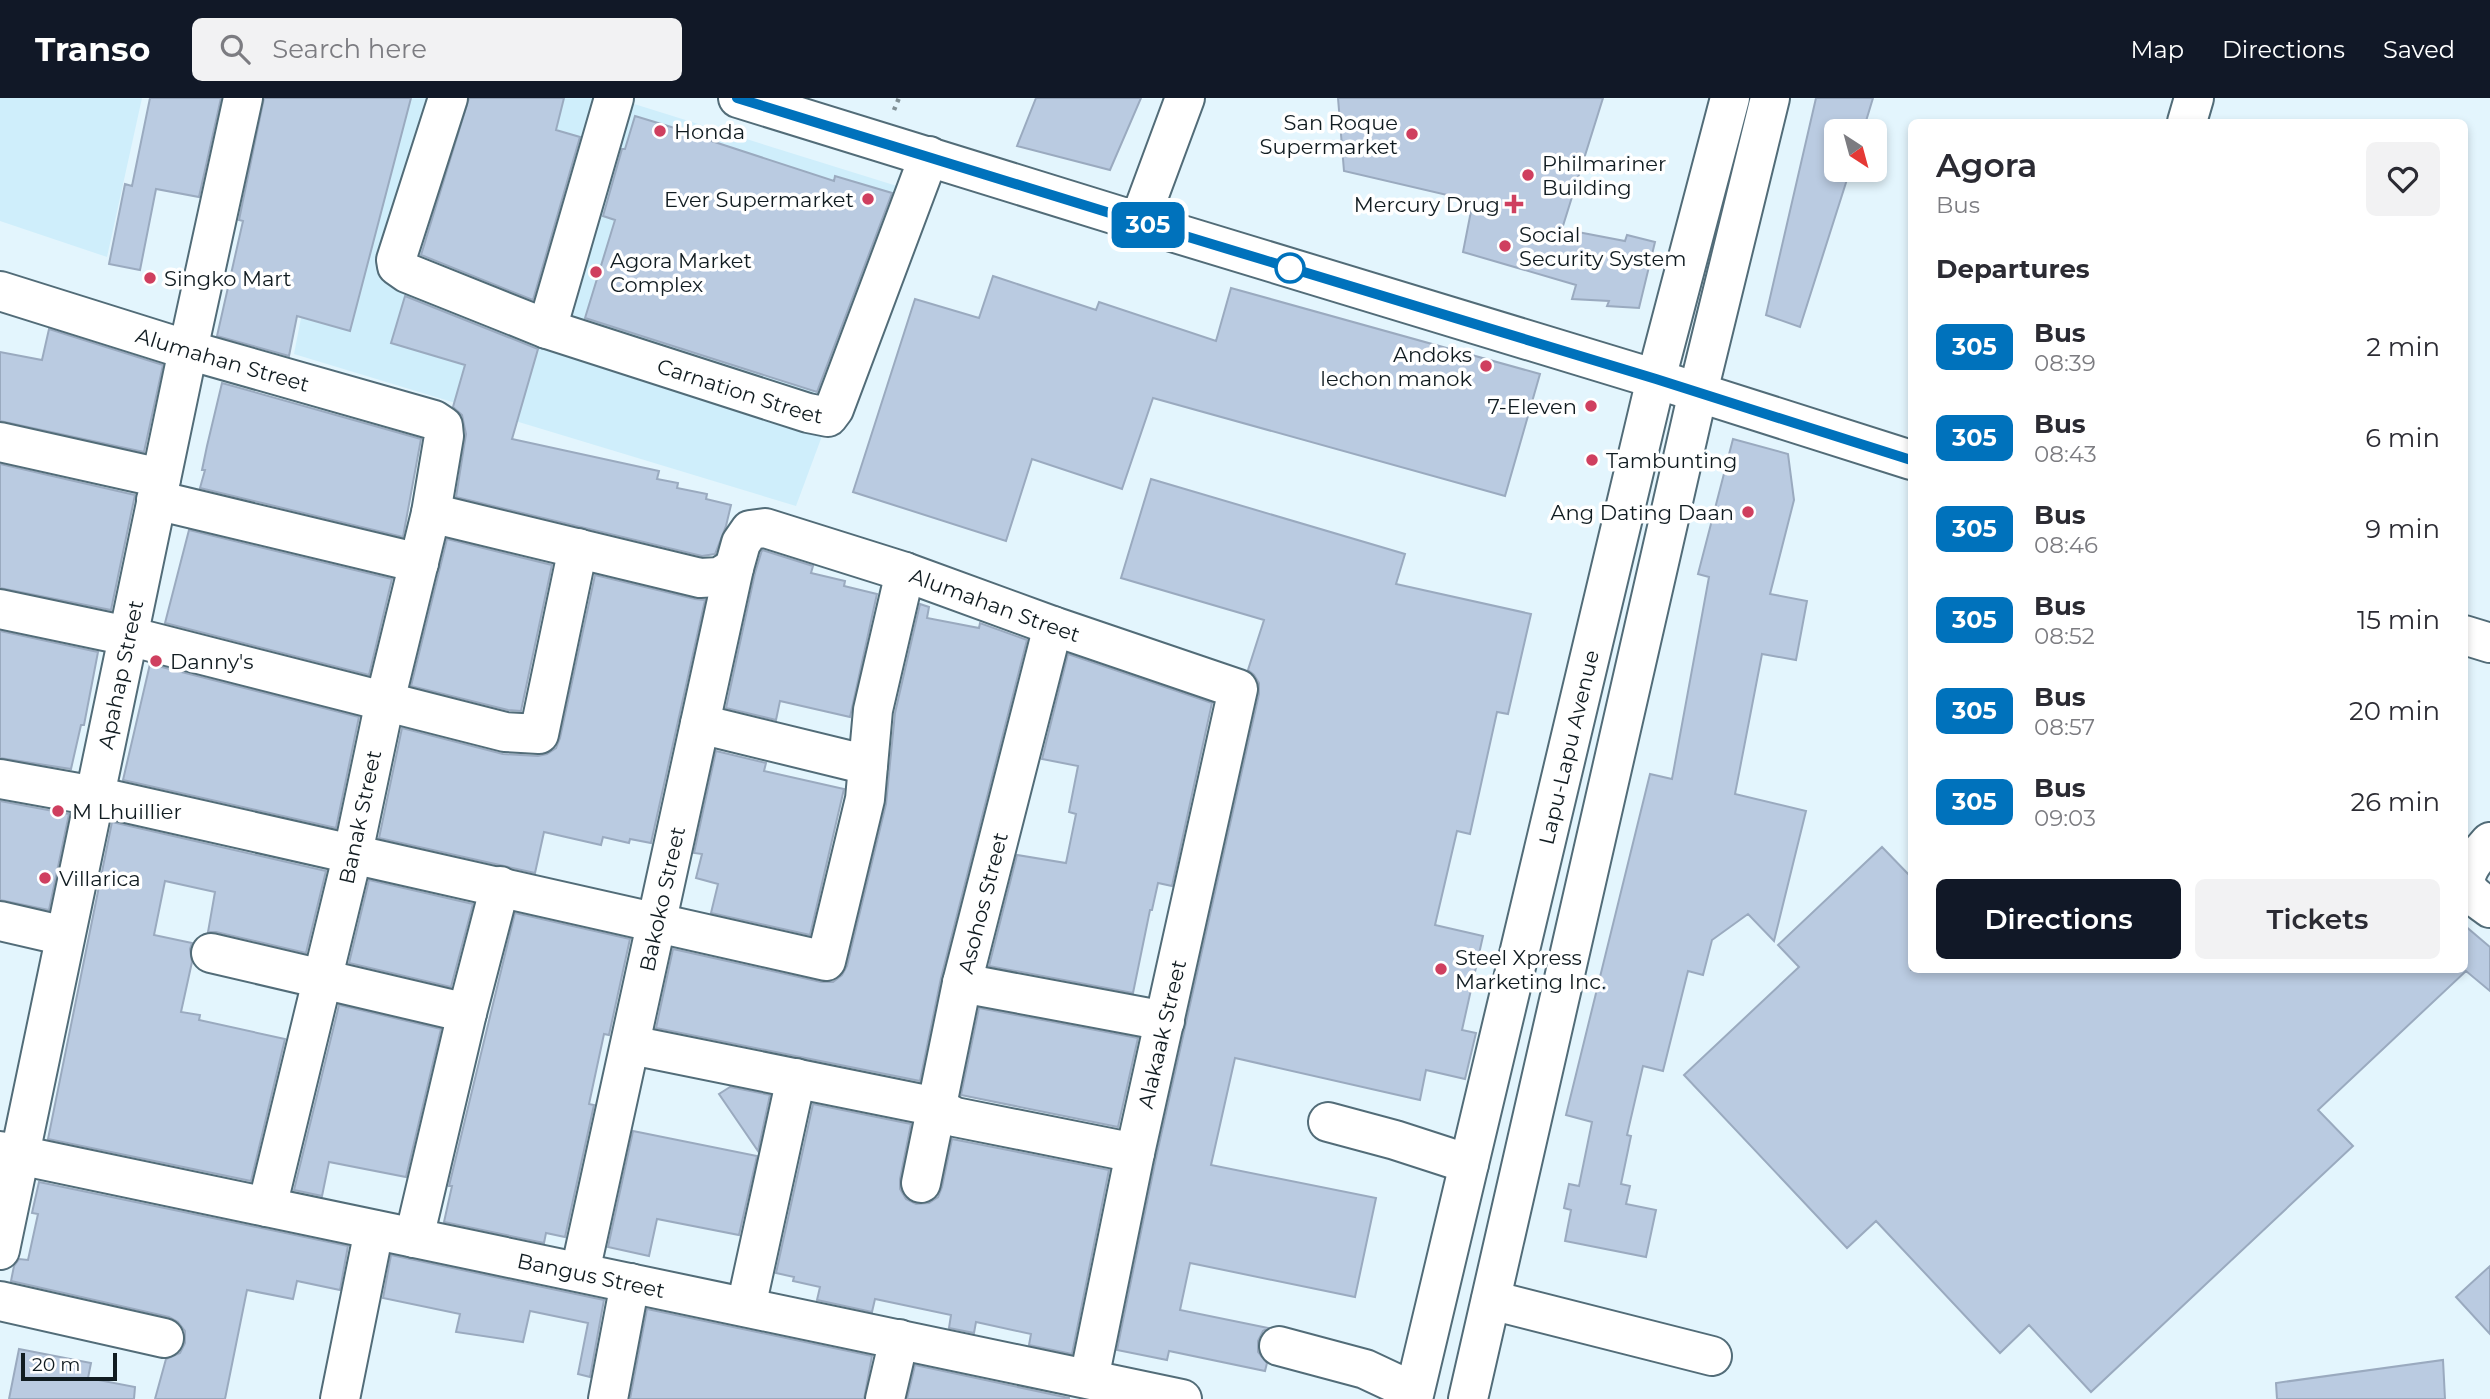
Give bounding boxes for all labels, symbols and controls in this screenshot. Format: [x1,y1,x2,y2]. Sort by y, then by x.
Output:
search box [192,18,682,81]
text: Transo [35,29,150,69]
icon: search [216,30,254,68]
text: Search here [272,33,427,65]
text: Map [2131,35,2184,64]
text: Directions [2222,35,2345,64]
text: Saved [2383,35,2455,64]
place label: San Roque Supermarket [1260,110,1398,159]
place label: Honda [674,119,745,144]
north arrow [1824,119,1886,182]
map controls [1824,119,1887,182]
marker: Honda [652,123,668,139]
marker: San Roque Supermarket [1404,126,1420,142]
button: heart [2366,142,2440,216]
text: Agora [1936,145,2037,185]
place label: Philmariner Building [1542,151,1666,200]
marker: Philmariner Building [1520,167,1536,183]
place label: Ever Supermarket [664,187,854,212]
marker: Ever Supermarket [860,191,876,207]
text: Bus [1936,191,1980,219]
place label: Mercury Drug [1354,192,1500,217]
marker: Mercury Drug [1506,196,1522,212]
line badge: 305 [1108,202,1188,248]
text: 305 [1126,210,1170,239]
place label: Social Security System [1519,222,1686,271]
marker: Social Security System [1497,238,1513,254]
place label: Agora Market Complex [610,248,752,297]
unlabelled marker [1275,253,1305,283]
text: Departures [1936,253,2090,285]
marker: Agora Market Complex [588,264,604,280]
place label: Singko Mart [164,266,292,291]
marker: Singko Mart [142,270,158,286]
text: Bus [2034,317,2086,349]
street label: Alumahan Street [133,322,312,396]
text: 2 min [2366,331,2440,363]
text: 305 [1952,332,1997,361]
place label: Andoks lechon manok [1320,342,1472,391]
text: 08:39 [2034,349,2096,377]
street label: Carnation Street [654,353,825,428]
marker: Andoks lechon manok [1478,358,1494,374]
place label: 7-Eleven [1488,394,1577,419]
marker: 7-Eleven [1583,398,1599,414]
text: Bus [2034,408,2086,440]
text: 6 min [2365,422,2440,454]
text: 305 [1952,423,1997,452]
text: 08:43 [2034,440,2097,468]
place label: Tambunting [1606,448,1737,473]
marker: Tambunting [1584,452,1600,468]
text: Bus [2034,499,2086,531]
place label: Ang Dating Daan [1551,500,1734,525]
marker: Ang Dating Daan [1740,504,1756,520]
text: 9 min [2365,513,2440,545]
text: 305 [1952,514,1997,543]
text: 08:46 [2034,531,2098,559]
street label: Alumahan Street [906,562,1083,647]
text: Bus [2034,590,2086,622]
street label: Apahap Street [93,598,148,751]
text: 15 min [2357,604,2440,636]
text: 305 [1952,605,1997,634]
text: 08:52 [2034,622,2095,650]
street label: Lapu-Lapu Avenue [1533,647,1604,847]
place label: Danny's [170,649,254,674]
marker: Danny's [148,653,164,669]
text: Bus [2034,681,2086,713]
text: 20 min [2349,695,2440,727]
text: 305 [1952,696,1997,725]
text: 08:57 [2034,713,2095,741]
street label: Banak Street [334,748,386,886]
text: Bus [2034,772,2086,804]
text: 26 min [2350,786,2440,818]
text: 305 [1952,787,1997,816]
place label: M Lhuillier [72,799,182,824]
marker: M Lhuillier [50,803,66,819]
text: 09:03 [2034,804,2096,832]
street label: Bakoko Street [634,824,690,974]
street label: Asohos Street [952,829,1012,976]
place label: Villarica [59,866,141,891]
marker: Villarica [37,870,53,886]
button: Directions [1936,879,2181,959]
button: Tickets [2195,879,2440,959]
place label: Steel Xpress Marketing Inc. [1455,945,1606,994]
street label: Alakaak Street [1133,957,1191,1111]
marker: Steel Xpress Marketing Inc. [1433,961,1449,977]
street label: Bangus Street [515,1247,667,1303]
scale bar [21,1350,117,1382]
text: 20 m [32,1353,80,1376]

